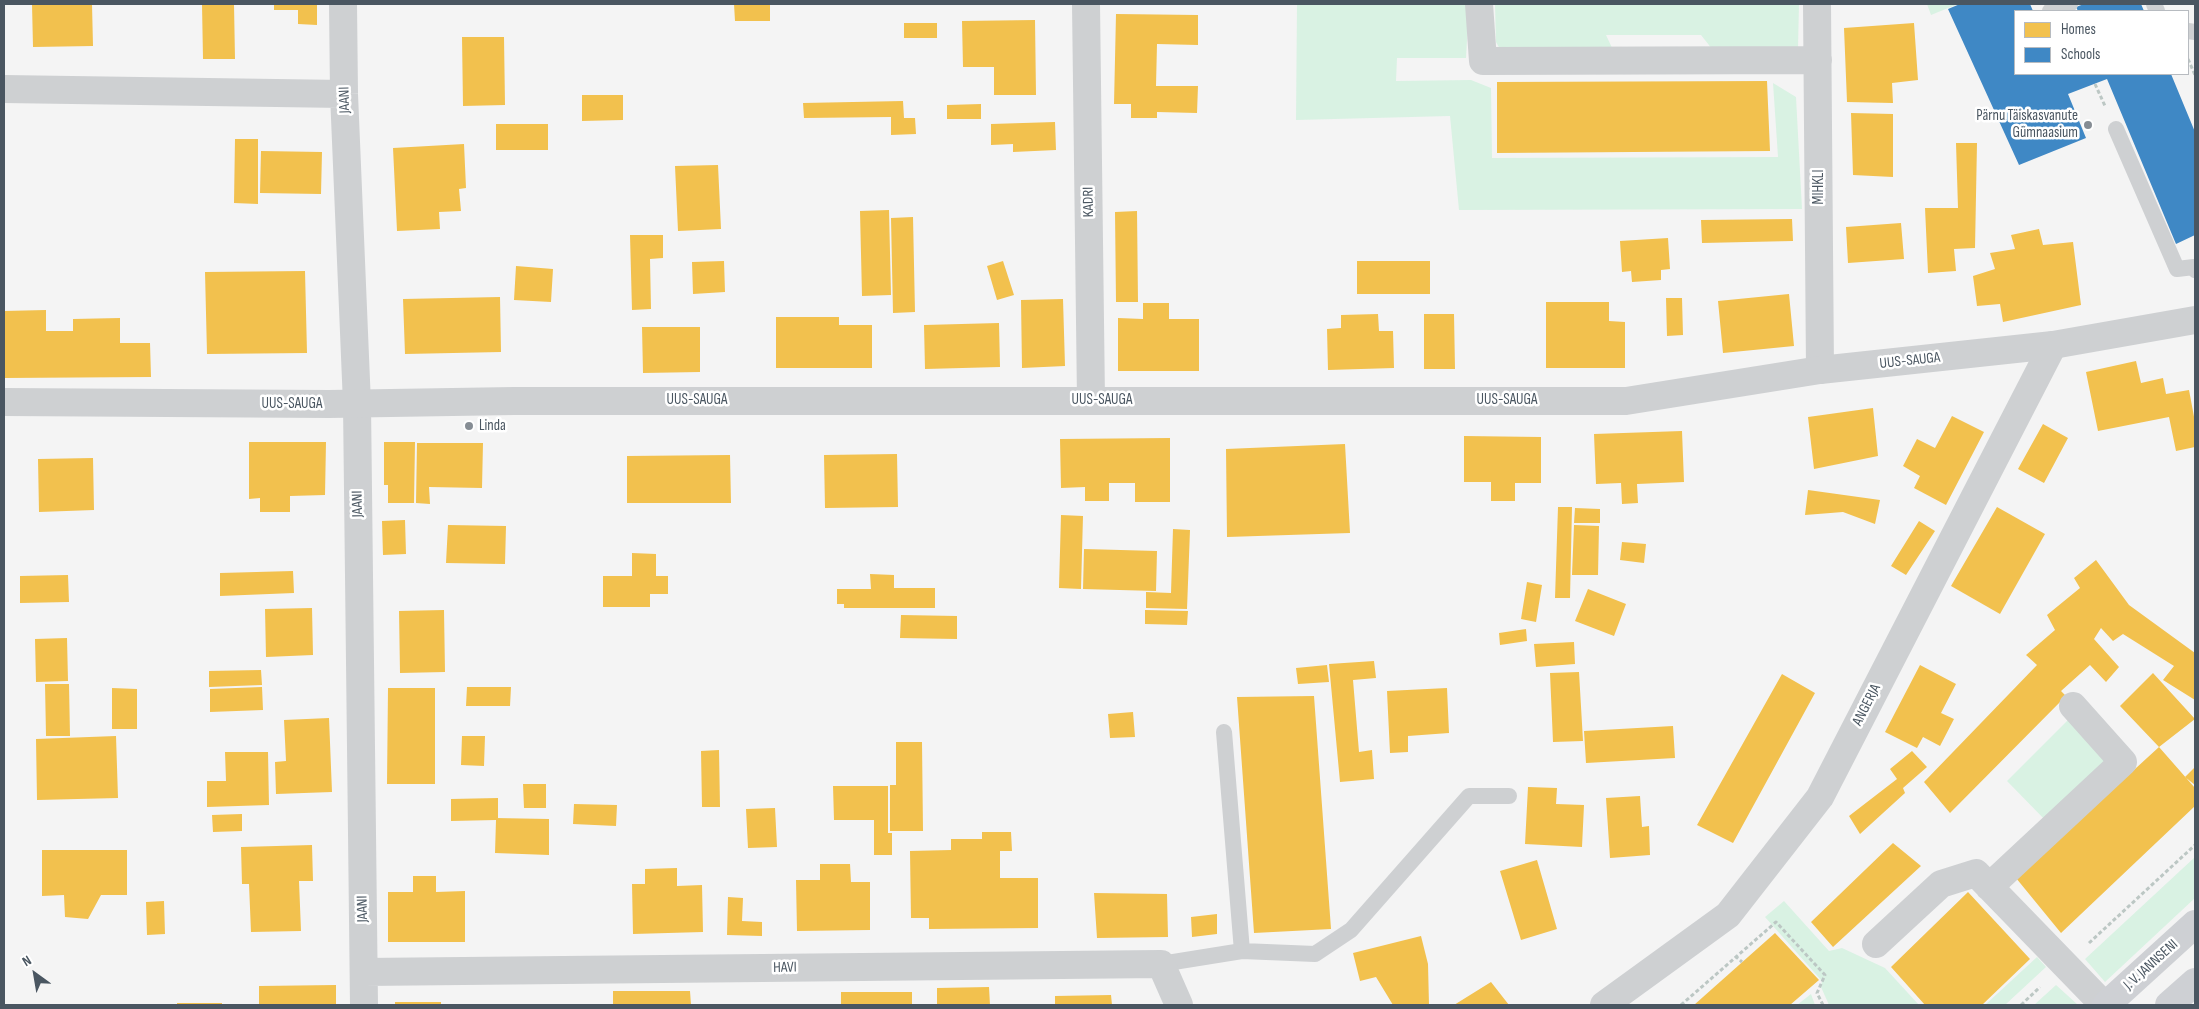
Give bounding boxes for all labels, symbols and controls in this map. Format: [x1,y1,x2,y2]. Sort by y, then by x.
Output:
legend [2014,10,2189,75]
text: Homes [2061,20,2096,39]
text: Schools [2061,45,2100,64]
street label: JAANI [336,86,354,114]
place label: Pärnu Täiskasvanute Gümnaasium [1976,107,2078,142]
marker: Pärnu Täiskasvanute Gümnaasium [2082,119,2094,131]
street label: MIHKLI [1810,170,1828,204]
street label: KADRI [1080,187,1098,217]
street label: UUS-SAUGA [1879,349,1941,373]
street label: UUS-SAUGA [667,391,727,409]
street label: UUS-SAUGA [1072,391,1132,409]
street label: UUS-SAUGA [1477,391,1537,409]
street label: UUS-SAUGA [262,395,322,413]
place label: Linda [479,417,506,435]
marker: Linda [463,420,475,432]
street label: JAANI [349,490,367,518]
street label: ANGERJA [1849,681,1885,729]
street label: JAANI [354,895,372,923]
street label: J. V. JANNSENI [2120,936,2182,994]
north arrow [10,949,60,999]
text: N [19,952,34,970]
street label: HAVI [773,959,797,977]

